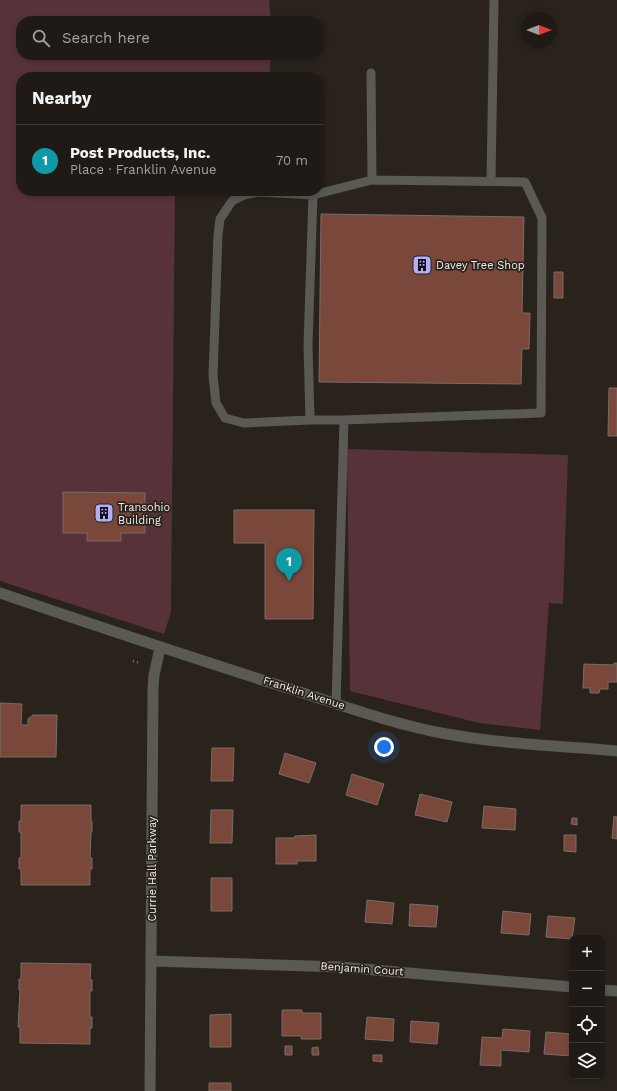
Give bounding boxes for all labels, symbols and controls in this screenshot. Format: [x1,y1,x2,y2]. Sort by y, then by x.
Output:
north arrow [521,12,557,48]
search box [16,16,324,60]
icon: search [30,27,52,49]
text: Search here [62,29,150,47]
text: Nearby [32,88,91,108]
text: Post Products, Inc. [70,144,210,162]
text: 1 [42,153,48,168]
text: 70 m [276,153,308,168]
text: Place · Franklin Avenue [70,162,217,177]
building icon: Davey Tree Shop [411,254,433,276]
place label: Davey Tree Shop [436,259,525,272]
place label: Transohio Building [118,501,170,527]
building icon: Transohio Building [93,502,115,524]
pin: 1 [276,548,302,581]
street label: Franklin Avenue [261,674,347,712]
your location [374,737,394,757]
street label: Currie Hall Parkway [146,816,159,921]
map controls [569,935,605,1079]
button: + [569,935,605,971]
street label: Benjamin Court [320,960,404,978]
button: − [569,971,605,1007]
button: locate [569,1007,605,1043]
button: layers [569,1043,605,1079]

